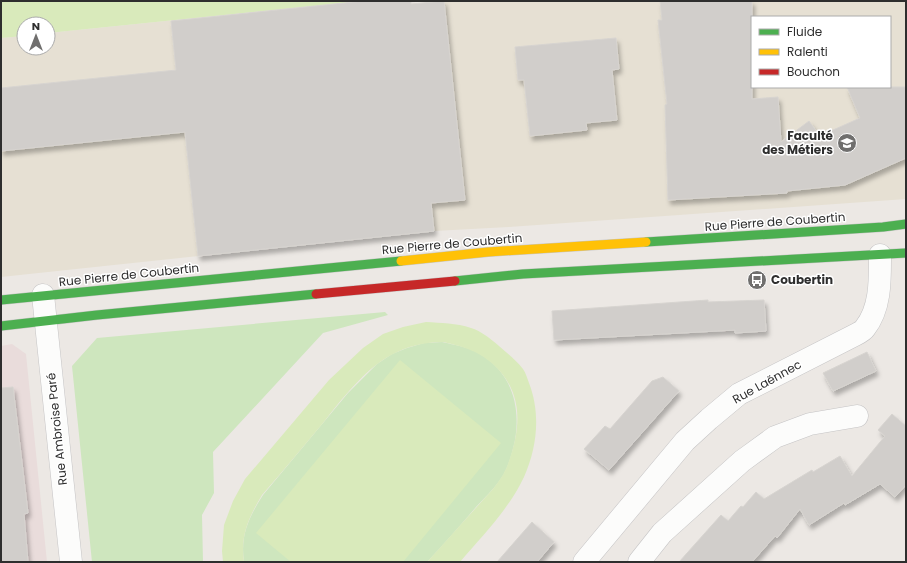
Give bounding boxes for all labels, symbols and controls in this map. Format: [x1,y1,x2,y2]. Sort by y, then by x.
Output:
north arrow [16,16,56,56]
legend [751,16,891,88]
text: N [32,18,40,34]
text: Fluide [787,23,822,40]
text: Ralenti [787,43,828,60]
text: Bouchon [787,63,840,80]
place label: Faculté des Métiers [762,127,834,158]
school or university icon: Faculté des Métiers [836,132,858,154]
street label: Rue Pierre de Coubertin [704,208,846,235]
street label: Rue Pierre de Coubertin [381,229,523,258]
street label: Rue Pierre de Coubertin [58,259,200,290]
bus stop icon: Coubertin [746,269,768,291]
place label: Coubertin [771,271,833,288]
street label: Rue Laënnec [729,356,804,408]
street label: Rue Ambroise Paré [42,372,71,486]

